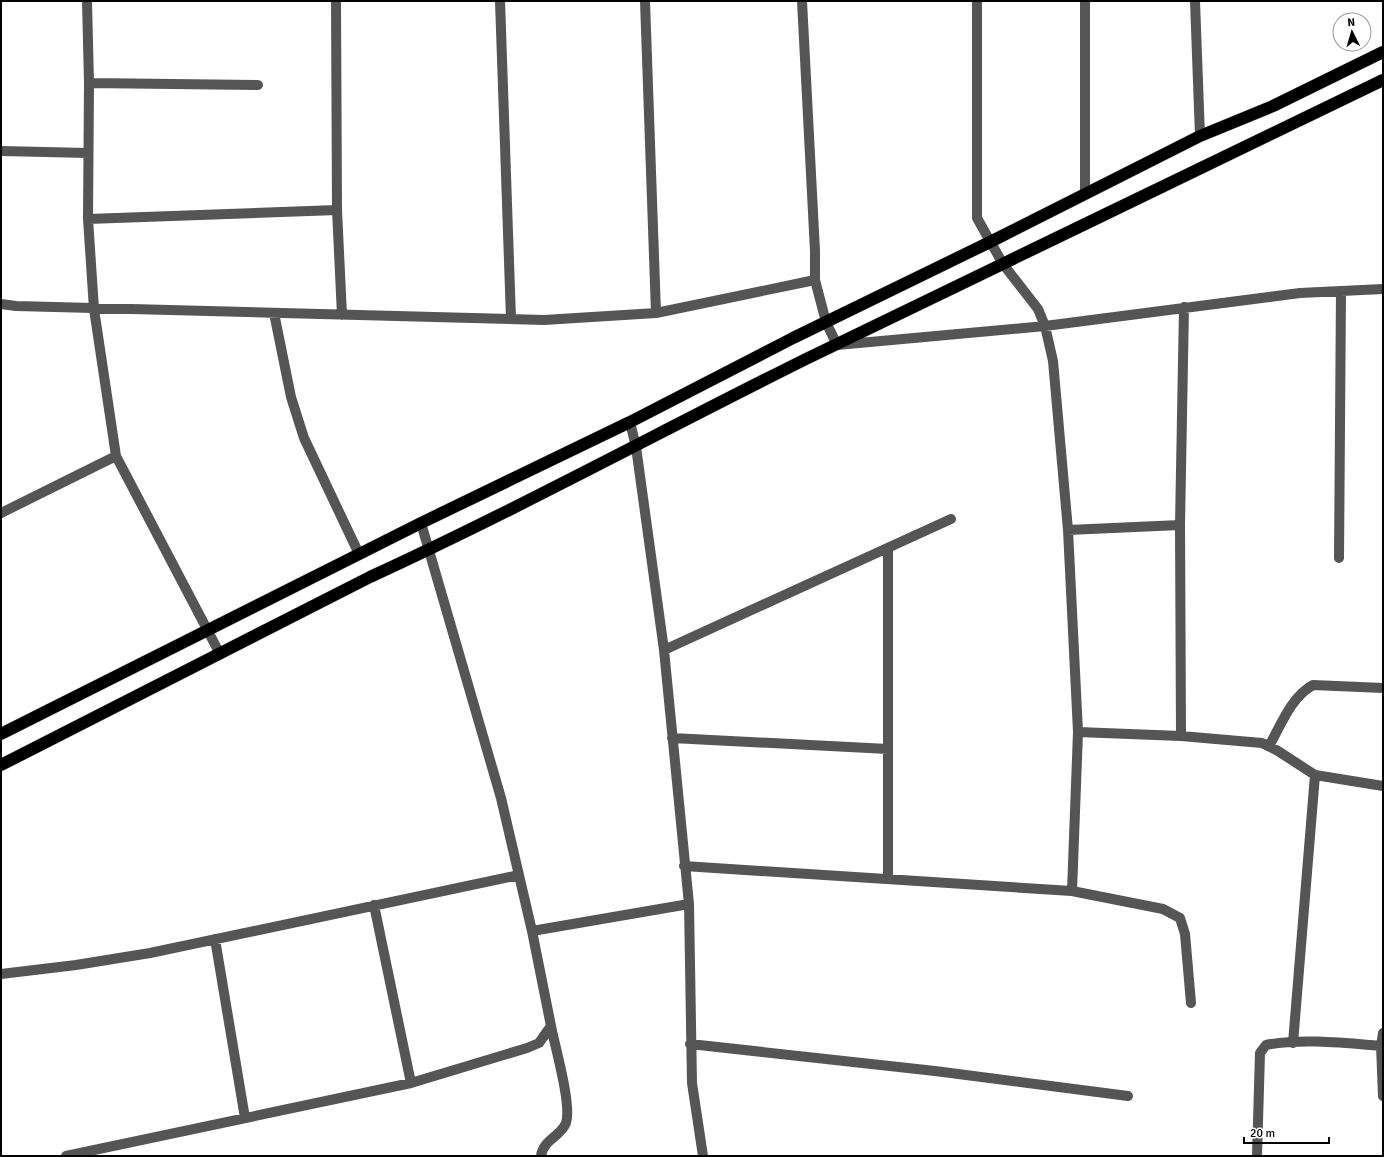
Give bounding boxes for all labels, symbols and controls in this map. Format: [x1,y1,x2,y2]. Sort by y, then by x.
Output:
north arrow [1332,12,1372,52]
text: N [1347,16,1356,29]
scale bar [1244,1119,1329,1145]
text: 20 m [1250,1126,1275,1141]

